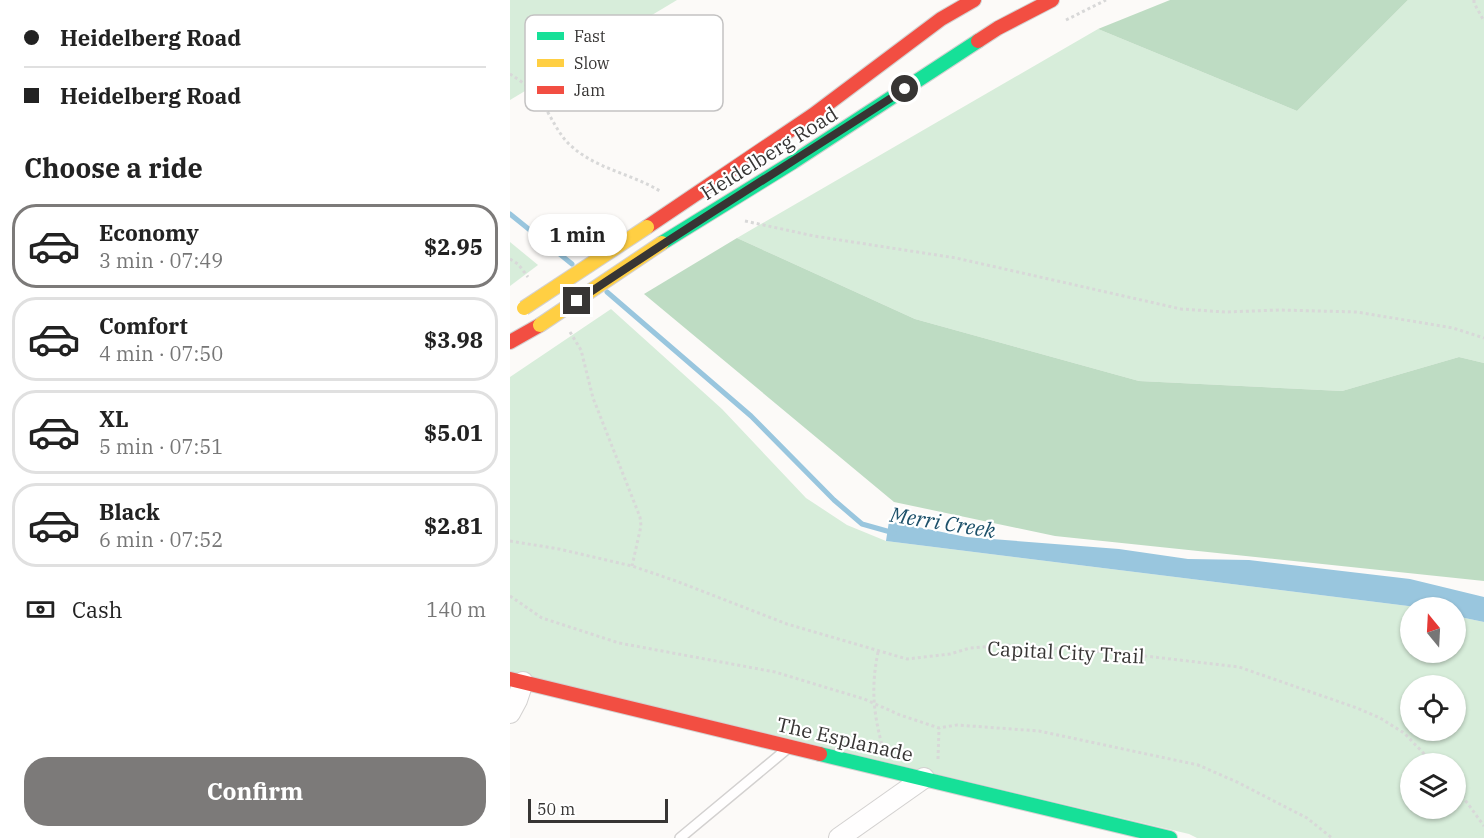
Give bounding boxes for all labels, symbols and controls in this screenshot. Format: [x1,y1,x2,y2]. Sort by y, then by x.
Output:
legend [525,15,723,111]
text: Heidelberg Road [60,23,241,52]
text: Fast [574,26,606,46]
text: Slow [574,53,610,73]
route start [891,75,918,102]
text: Jam [574,80,605,100]
text: Heidelberg Road [60,81,241,110]
street label: Heidelberg Road [695,100,843,206]
text: Choose a ride [24,150,203,185]
callout: 1 min [527,214,626,256]
text: Economy [99,218,199,247]
icon: car [27,219,81,273]
text: 1 min [550,221,606,248]
text: $2.95 [424,232,483,261]
text: 3 min · 07:49 [99,247,223,274]
route end [563,287,590,314]
text: Comfort [99,311,188,340]
icon: car [27,312,81,366]
text: $3.98 [424,325,483,354]
text: 4 min · 07:50 [99,340,223,367]
text: XL [99,404,129,433]
icon: car [27,405,81,459]
text: $5.01 [424,418,483,447]
text: 5 min · 07:51 [99,433,223,460]
text: Black [99,497,160,526]
icon: car [27,498,81,552]
water label: Merri Creek [887,500,999,544]
text: $2.81 [424,511,483,540]
text: 6 min · 07:52 [99,526,223,553]
icon: cash [24,593,57,626]
text: Cash [72,595,123,624]
text: 140 m [426,596,486,623]
north arrow [1400,597,1466,663]
map controls [1400,597,1466,819]
street label: Capital City Trail [987,634,1145,670]
button: locate [1400,675,1466,741]
street label: The Esplanade [774,710,916,768]
button: layers [1400,753,1466,819]
button: Confirm [24,757,486,826]
scale bar [528,796,668,824]
text: 50 m [537,799,575,819]

